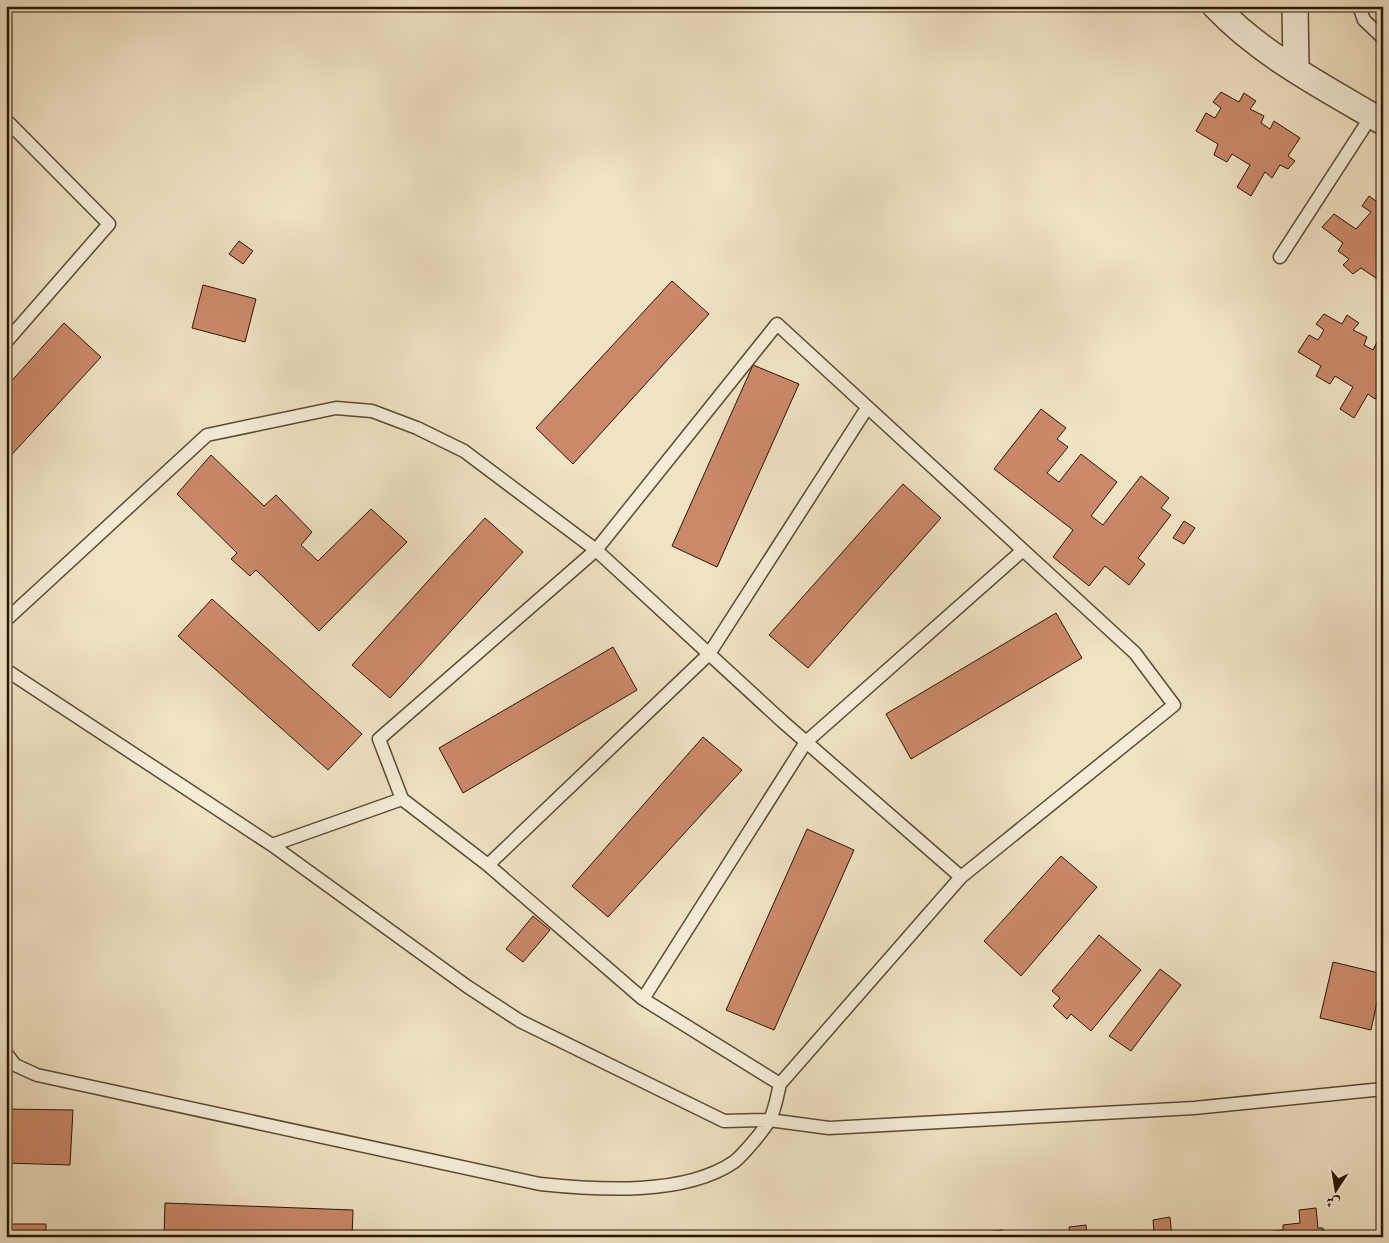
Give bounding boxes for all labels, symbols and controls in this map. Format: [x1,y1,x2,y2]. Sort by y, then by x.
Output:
north arrow [1312,1166,1362,1216]
text: ش [1325,1191,1342,1213]

